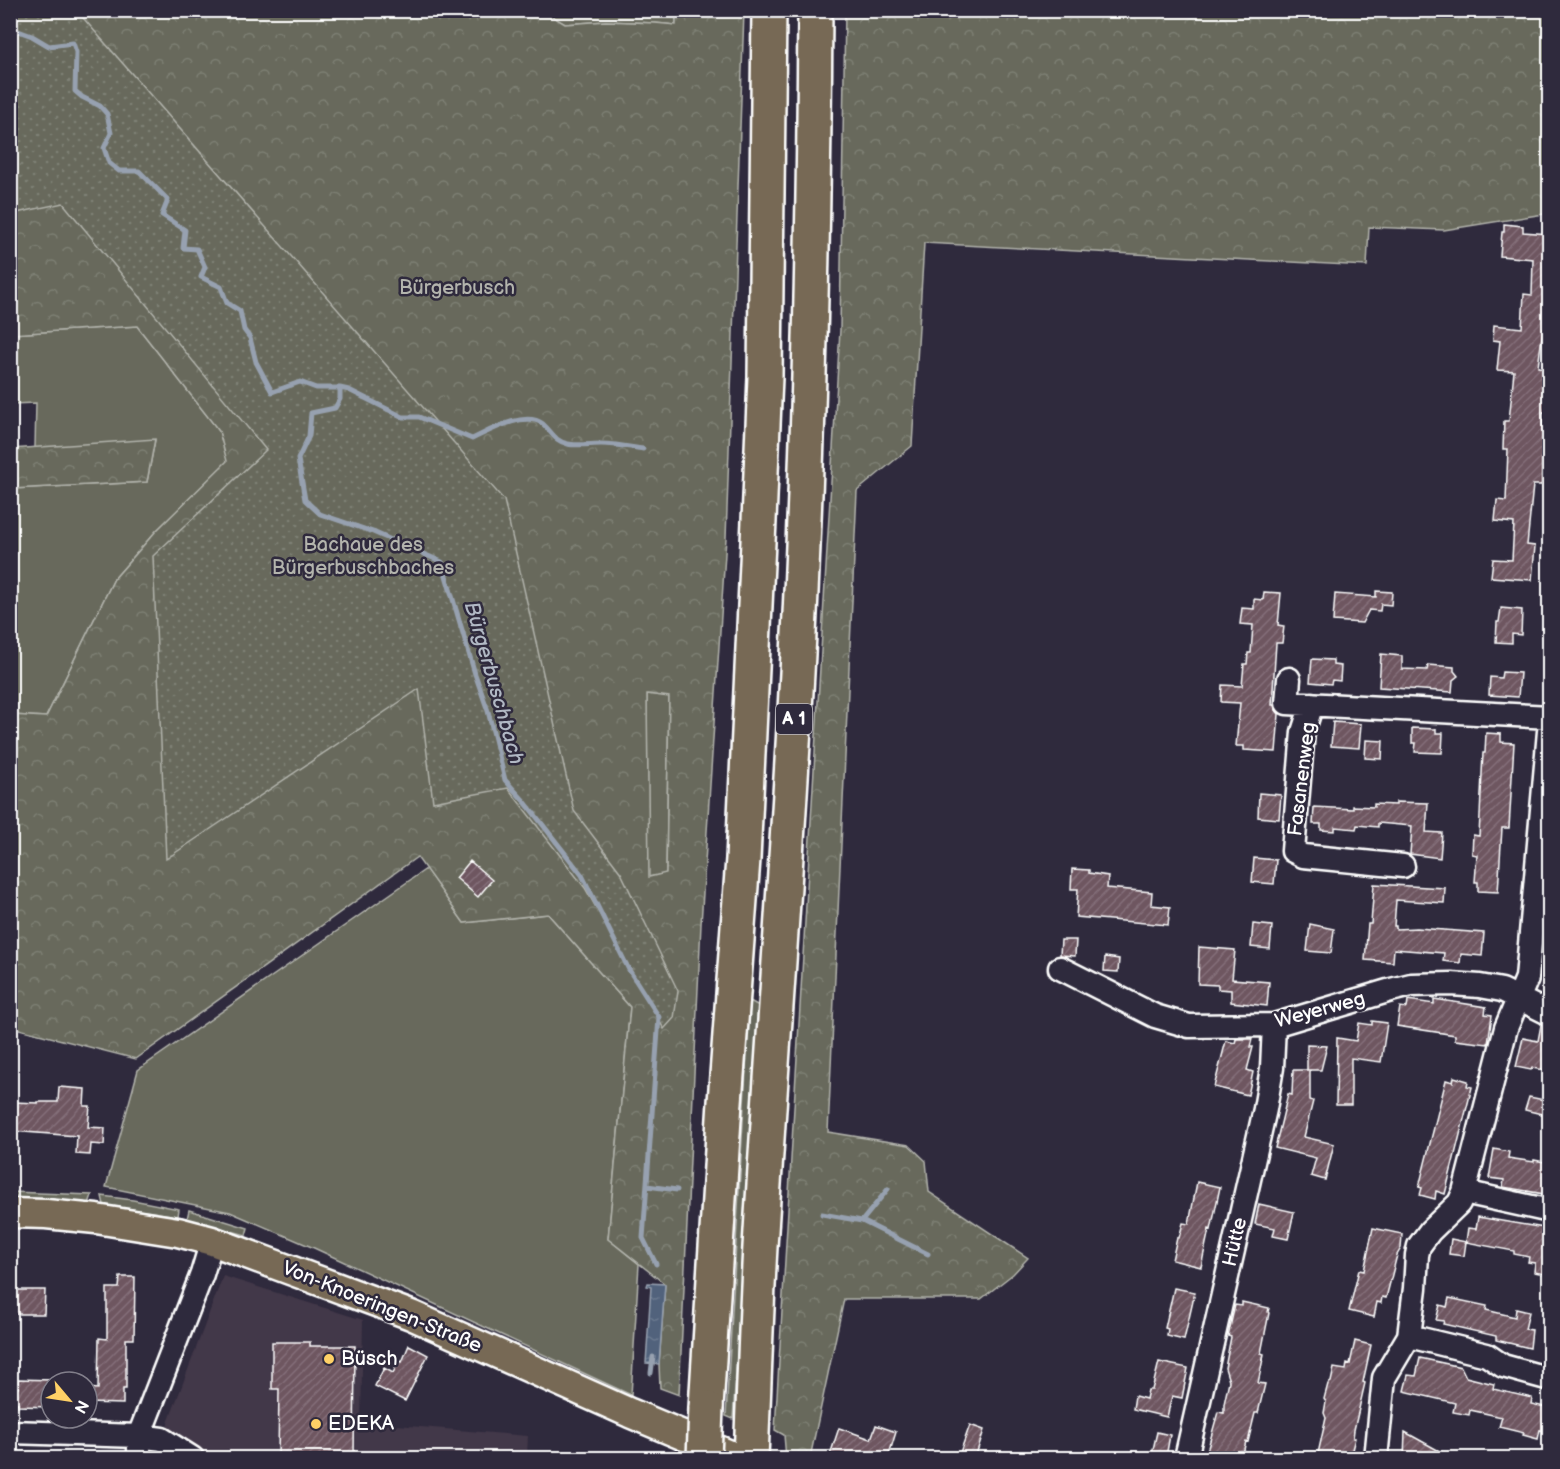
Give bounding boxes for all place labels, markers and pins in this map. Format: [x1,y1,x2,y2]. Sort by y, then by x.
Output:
place label: Büsch [341,1347,398,1371]
marker: Büsch [322,1352,336,1366]
place label: EDEKA [328,1412,395,1436]
marker: EDEKA [309,1417,323,1431]

